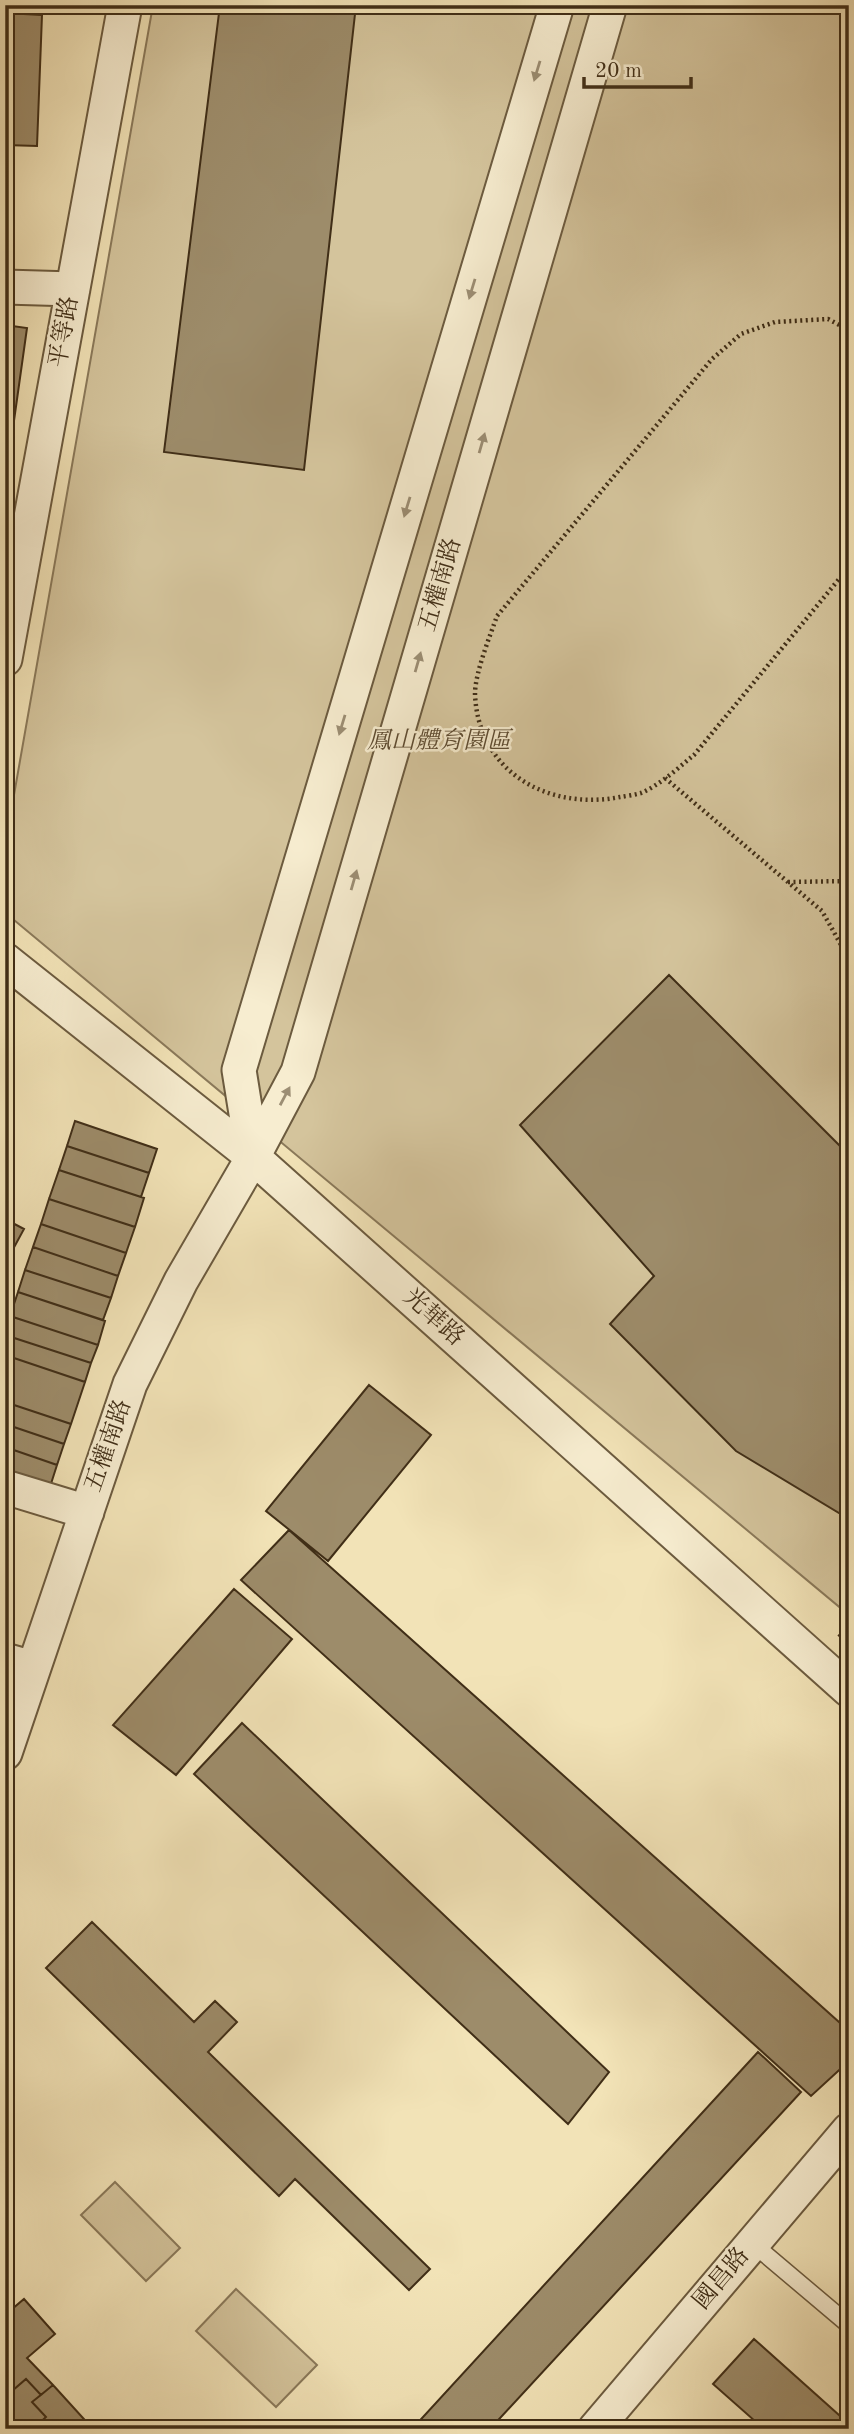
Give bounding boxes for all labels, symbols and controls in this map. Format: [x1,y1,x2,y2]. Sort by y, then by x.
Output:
scale bar [584,46,691,90]
one-way arrow [532,60,542,81]
text: 20 m [595,61,642,82]
one-way arrow [467,278,477,299]
street label: 平等路 [44,294,83,370]
one-way arrow [477,433,487,454]
one-way arrow [402,496,412,517]
street label: 五權南路 [413,535,466,634]
one-way arrow [413,650,424,672]
one-way arrow [337,714,347,735]
park label: 鳳山體育園區 [367,727,514,754]
one-way arrow [350,869,360,890]
one-way arrow [279,1087,291,1106]
street label: 光華路 [398,1283,470,1351]
street label: 五權南路 [79,1396,136,1495]
street label: 國昌路 [687,2242,754,2314]

